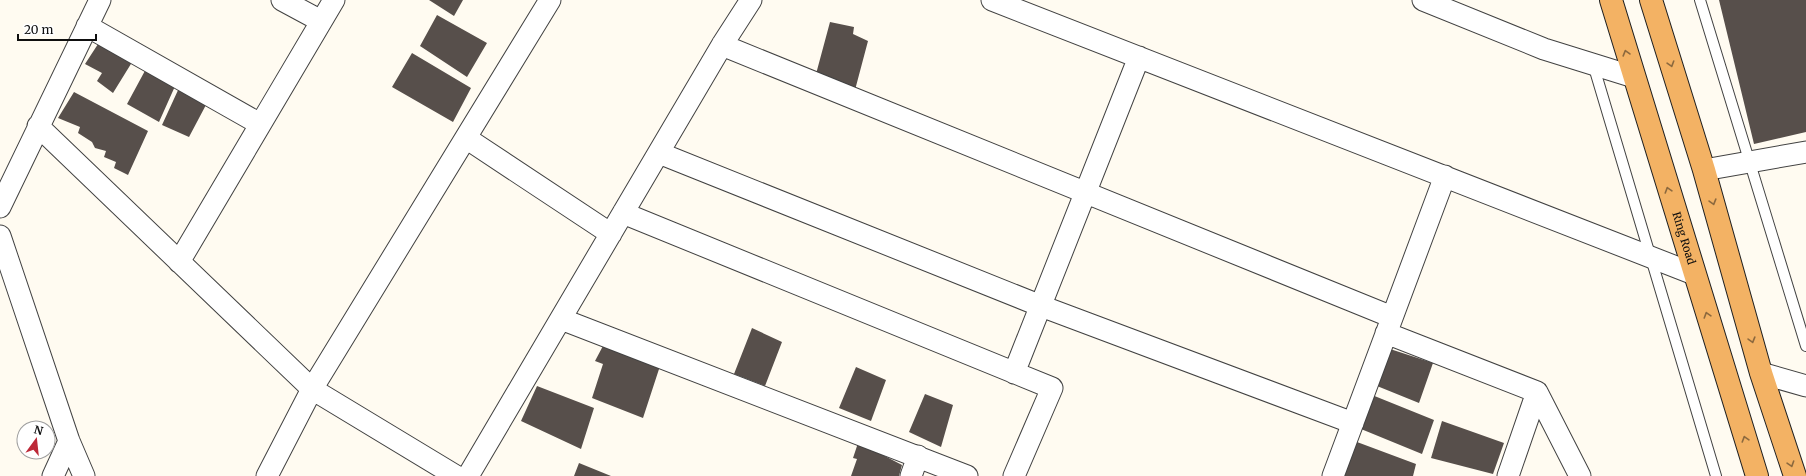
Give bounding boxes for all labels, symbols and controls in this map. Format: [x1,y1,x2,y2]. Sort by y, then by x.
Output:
scale bar [18,16,96,42]
text: 20 m [24,22,53,37]
one-way arrow [1622,49,1631,56]
one-way arrow [1666,60,1675,67]
one-way arrow [1664,187,1673,194]
one-way arrow [1708,198,1717,205]
street label: Ring Road [1669,210,1699,266]
one-way arrow [1703,311,1711,318]
one-way arrow [1747,337,1756,344]
north arrow [16,420,56,460]
text: N [33,422,45,438]
one-way arrow [1741,435,1750,442]
one-way arrow [1786,461,1795,468]

